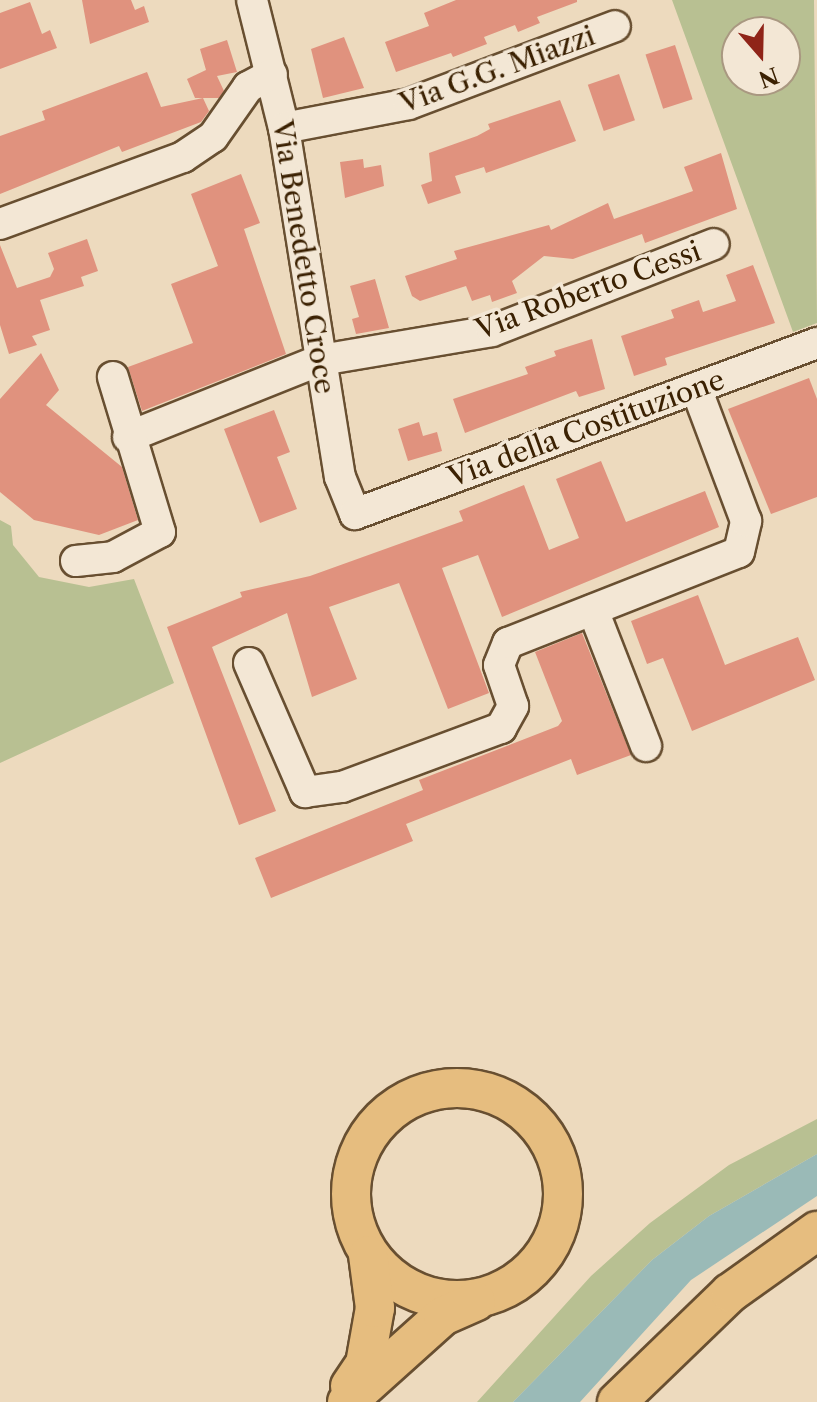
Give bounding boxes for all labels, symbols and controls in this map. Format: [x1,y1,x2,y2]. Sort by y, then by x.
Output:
north arrow [721,16,801,96]
street label: Via G.G. Miazzi [395,18,599,120]
text: N [755,61,782,93]
street label: Via Benedetto Croce [266,118,342,396]
street label: Via Roberto Cessi [471,234,705,346]
street label: Via della Costituzione [443,362,729,494]

